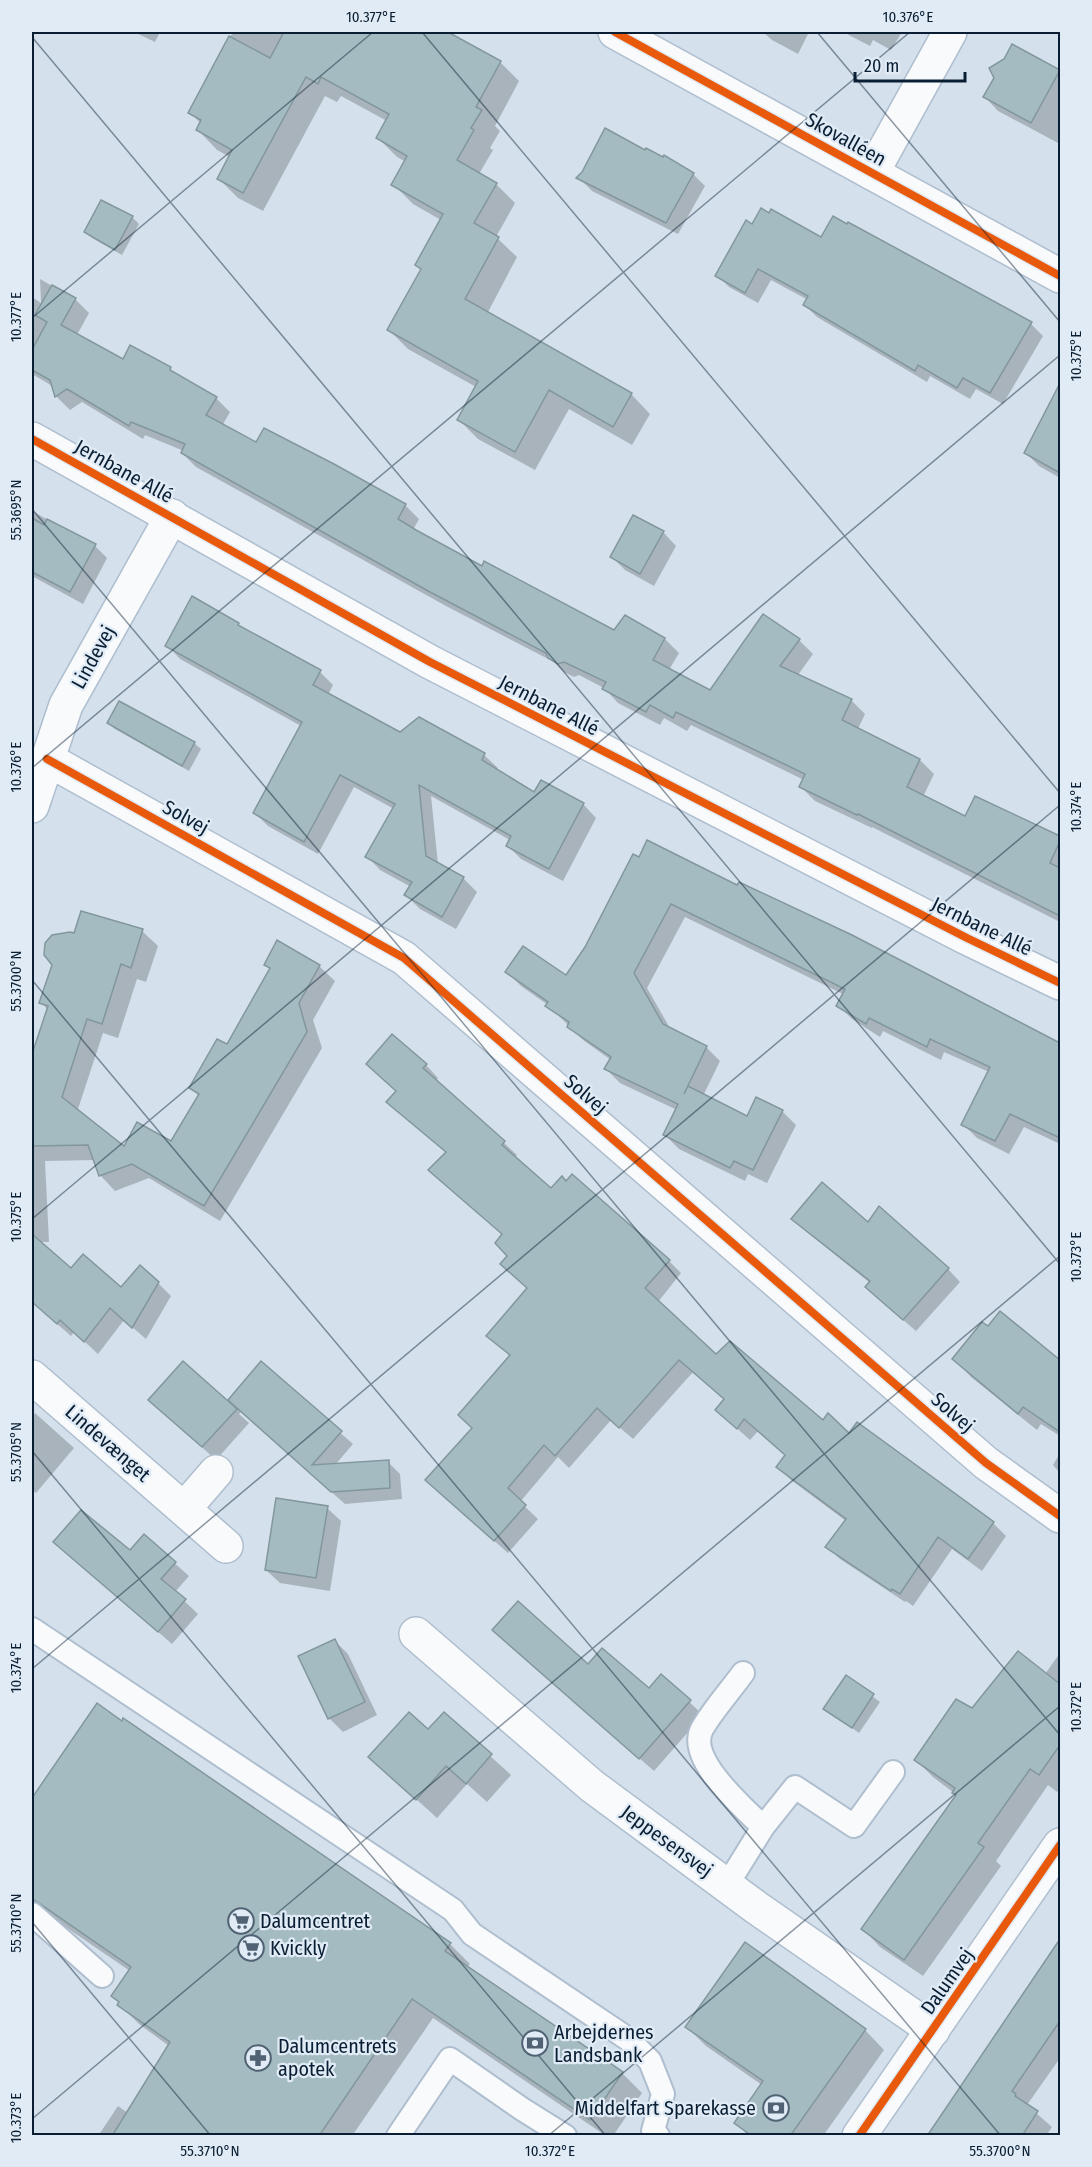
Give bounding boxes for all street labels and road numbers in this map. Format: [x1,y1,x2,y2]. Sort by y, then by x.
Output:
street label: Skovalléen [801,107,891,171]
street label: Jernbane Allé [70,434,178,508]
street label: Lindevej [66,621,120,693]
street label: Jernbane Allé [495,670,603,740]
street label: Solvej [159,795,213,839]
street label: Jernbane Allé [928,891,1036,961]
street label: Solvej [560,1069,612,1119]
street label: Solvej [927,1387,979,1437]
street label: Lindevænget [61,1400,156,1487]
street label: Jeppesensvej [616,1800,718,1882]
street label: Dalumvej [915,1943,979,2019]

